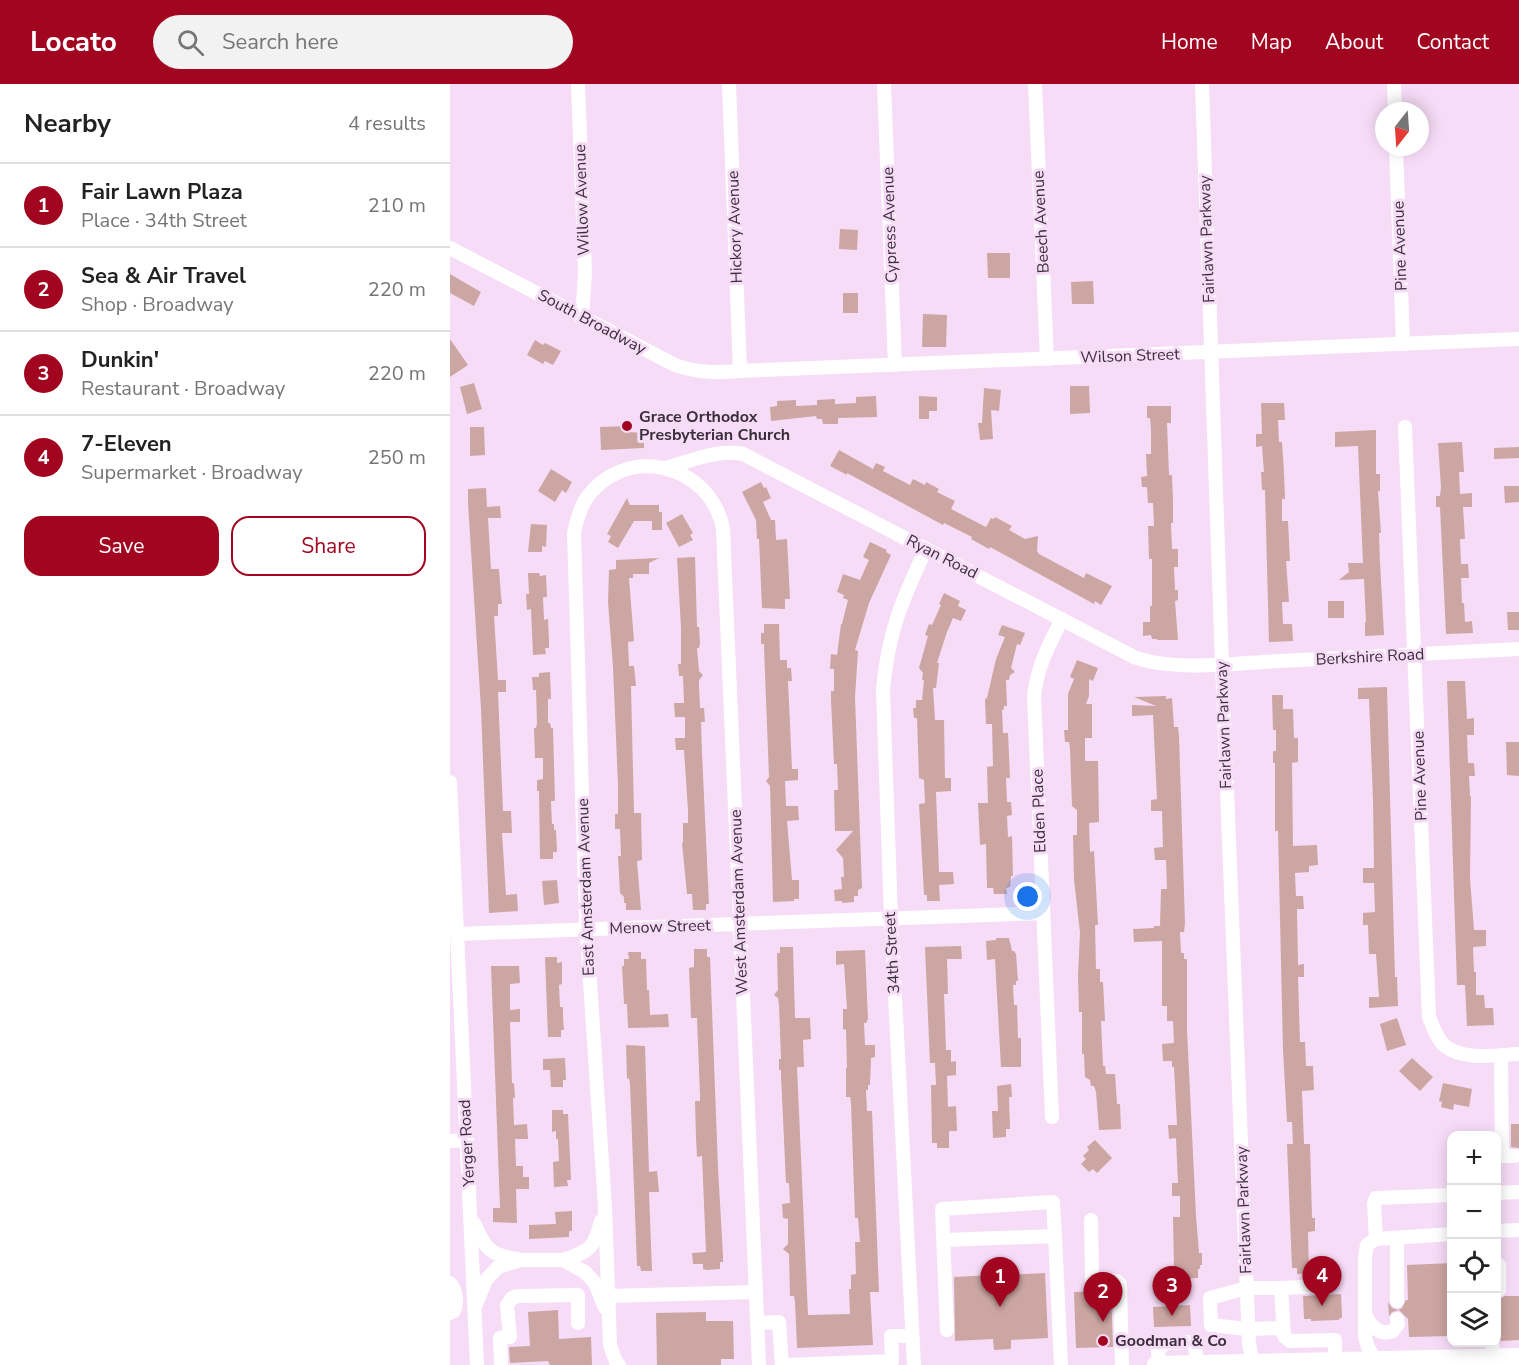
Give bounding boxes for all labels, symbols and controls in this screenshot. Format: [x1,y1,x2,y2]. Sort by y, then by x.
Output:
search box [153,15,573,69]
text: Locato [30,23,117,61]
icon: search [174,26,207,59]
text: Search here [222,27,339,57]
text: Home [1161,28,1218,56]
text: Map [1251,28,1292,56]
text: About [1325,28,1383,56]
text: Contact [1416,28,1489,56]
north arrow [1375,102,1429,156]
text: Nearby [24,106,111,141]
text: 4 results [348,110,426,137]
street label: Willow Avenue [569,144,595,256]
street label: Cypress Avenue [877,167,903,283]
street label: Hickory Avenue [722,170,748,284]
street label: Beech Avenue [1027,170,1055,274]
street label: Fairlawn Parkway [1194,174,1220,303]
text: Fair Lawn Plaza [81,177,243,207]
text: 1 [38,192,50,219]
text: 210 m [368,192,426,219]
street label: Pine Avenue [1387,201,1413,291]
text: Place · 34th Street [81,207,247,234]
text: Sea & Air Travel [81,261,246,291]
text: 2 [38,276,50,303]
text: 220 m [368,276,426,303]
street label: South Broadway [534,284,651,360]
text: Shop · Broadway [81,291,234,318]
street label: Wilson Street [1080,343,1180,369]
text: Dunkin' [81,345,159,375]
text: 3 [38,360,50,387]
text: 220 m [368,360,426,387]
text: Restaurant · Broadway [81,375,285,402]
place label: Grace Orthodox Presbyterian Church [639,406,790,446]
marker: Grace Orthodox Presbyterian Church [620,419,634,433]
text: 7-Eleven [81,429,172,459]
text: 4 [38,444,50,471]
text: 250 m [368,444,426,471]
text: Supermarket · Broadway [81,459,302,486]
button: Save [24,516,219,576]
button: Share [231,516,426,576]
street label: Ryan Road [902,530,982,584]
street label: Berkshire Road [1315,643,1425,671]
street label: Fairlawn Parkway [1211,660,1237,789]
street label: Pine Avenue [1407,731,1433,821]
street label: Elden Place [1027,769,1051,853]
street label: East Amsterdam Avenue [572,798,600,976]
street label: West Amsterdam Avenue [725,809,753,995]
your location [1013,882,1042,911]
street label: 34th Street [879,911,905,994]
street label: Menow Street [609,914,711,940]
street label: Yerger Road [454,1099,480,1188]
map controls [1447,1131,1501,1347]
button: + [1447,1131,1501,1185]
street label: Fairlawn Parkway [1231,1145,1257,1274]
button: − [1447,1185,1501,1239]
button: locate [1447,1239,1501,1293]
pin: 4 [1302,1256,1342,1306]
pin: 1 [980,1258,1020,1307]
pin: 3 [1152,1266,1192,1316]
pin: 2 [1084,1272,1122,1322]
button: layers [1447,1293,1501,1347]
place label: Goodman & Co [1115,1330,1227,1352]
marker: Goodman & Co [1096,1334,1110,1348]

